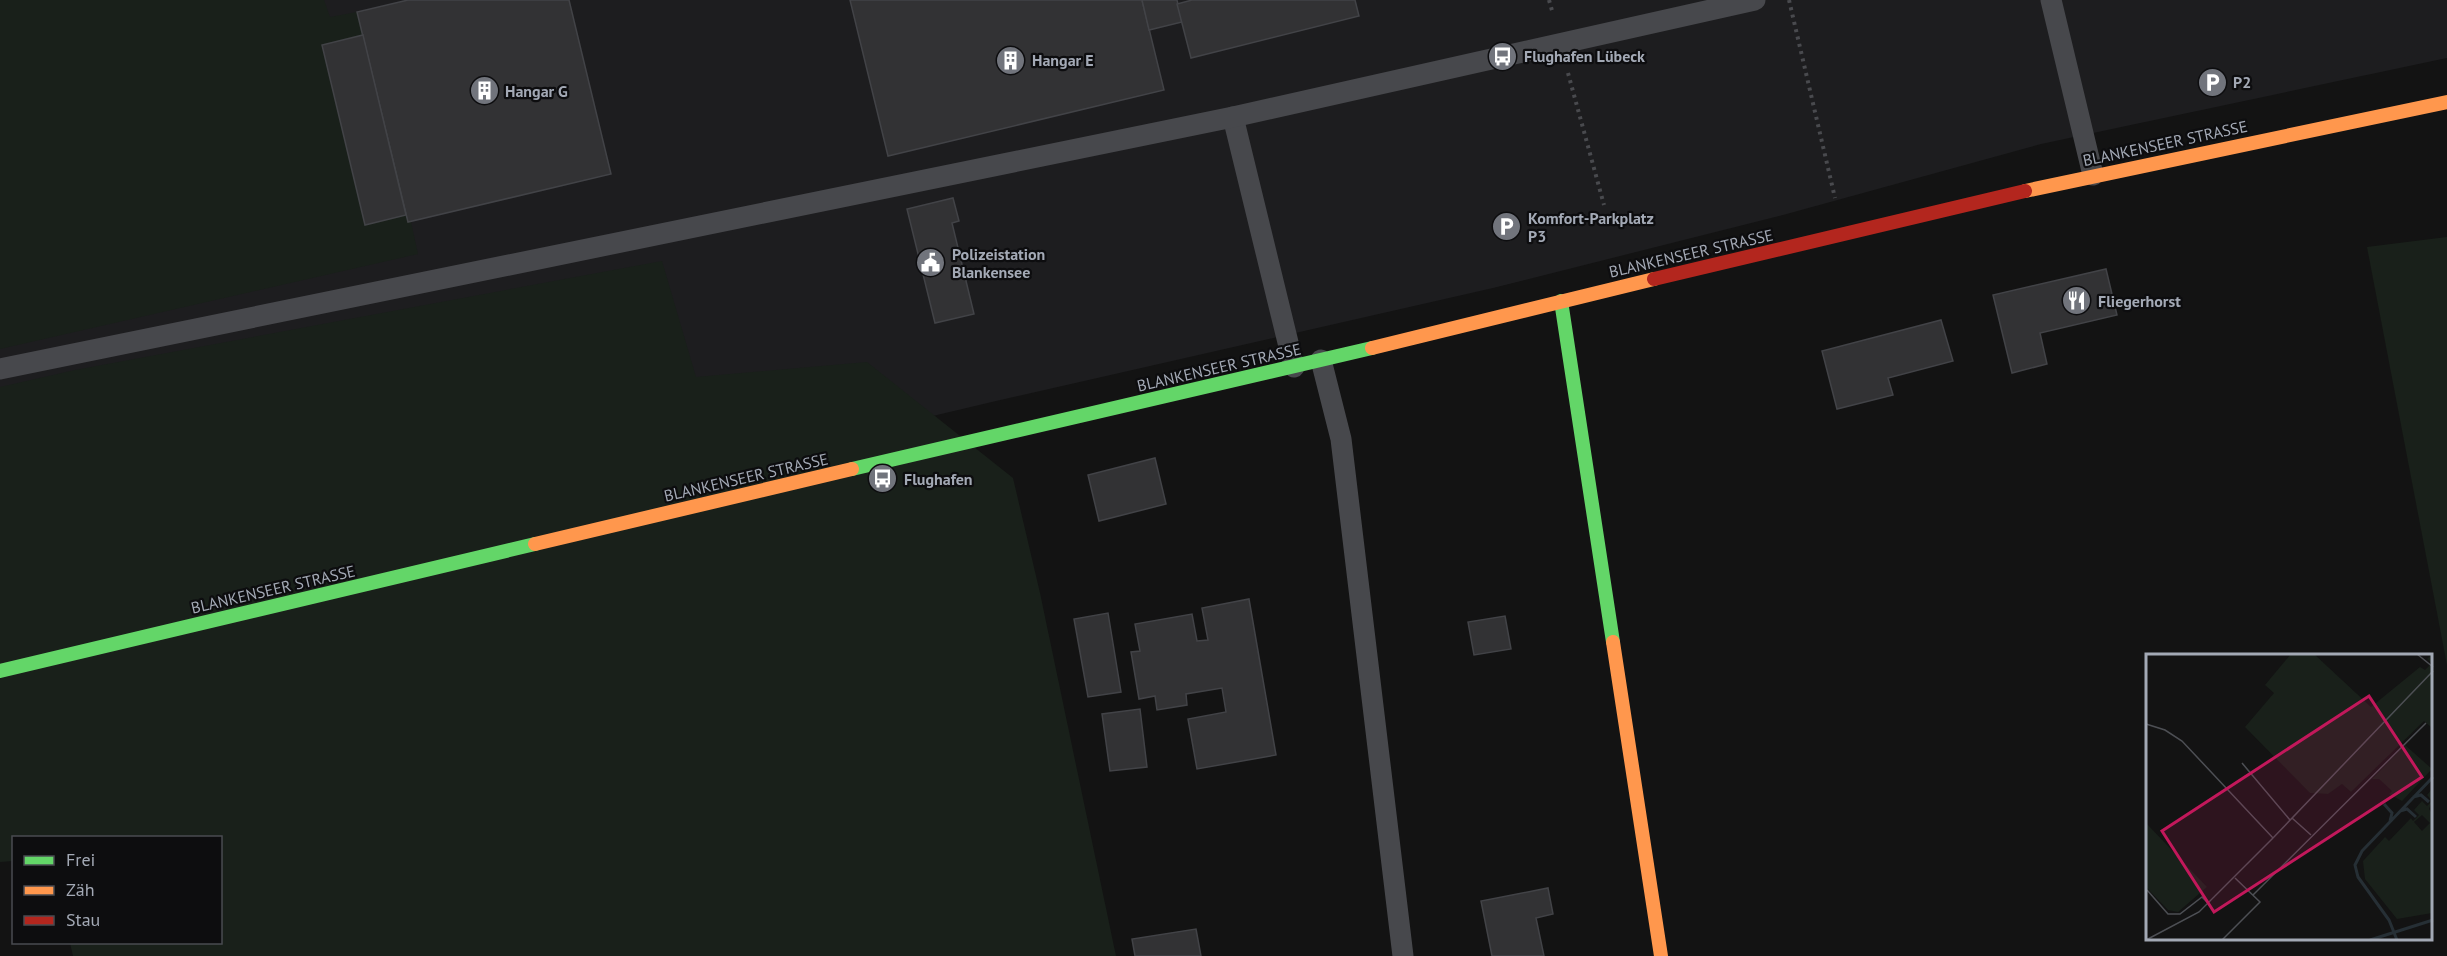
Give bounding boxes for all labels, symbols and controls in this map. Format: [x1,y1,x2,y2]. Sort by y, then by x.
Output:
bus stop icon: Flughafen Lübeck [1487,40,1519,72]
building icon: Hangar E [995,44,1027,76]
place label: Flughafen Lübeck [1524,46,1645,66]
place label: Hangar E [1032,50,1094,70]
parking icon: P2 [2196,66,2228,98]
place label: P2 [2233,72,2251,92]
building icon: Hangar G [468,75,500,107]
place label: Hangar G [505,81,568,101]
street label: BLANKENSEER STRASSE [2081,116,2249,170]
place label: Komfort-Parkplatz P3 [1528,208,1654,246]
parking icon: Komfort-Parkplatz P3 [1491,211,1523,243]
street label: BLANKENSEER STRASSE [1607,224,1775,282]
place label: Polizeistation Blankensee [952,244,1045,282]
public building icon: Polizeistation Blankensee [915,247,947,279]
restaurant icon: Fliegerhorst [2061,285,2093,317]
place label: Fliegerhorst [2098,291,2181,311]
street label: BLANKENSEER STRASSE [1135,338,1303,396]
street label: BLANKENSEER STRASSE [662,448,830,506]
bus stop icon: Flughafen [867,463,899,495]
place label: Flughafen [904,469,973,489]
street label: BLANKENSEER STRASSE [189,560,357,618]
inset map [2146,654,2432,941]
legend [12,836,222,944]
text: Frei [66,848,95,871]
text: Zäh [66,878,95,901]
text: Stau [66,908,100,931]

